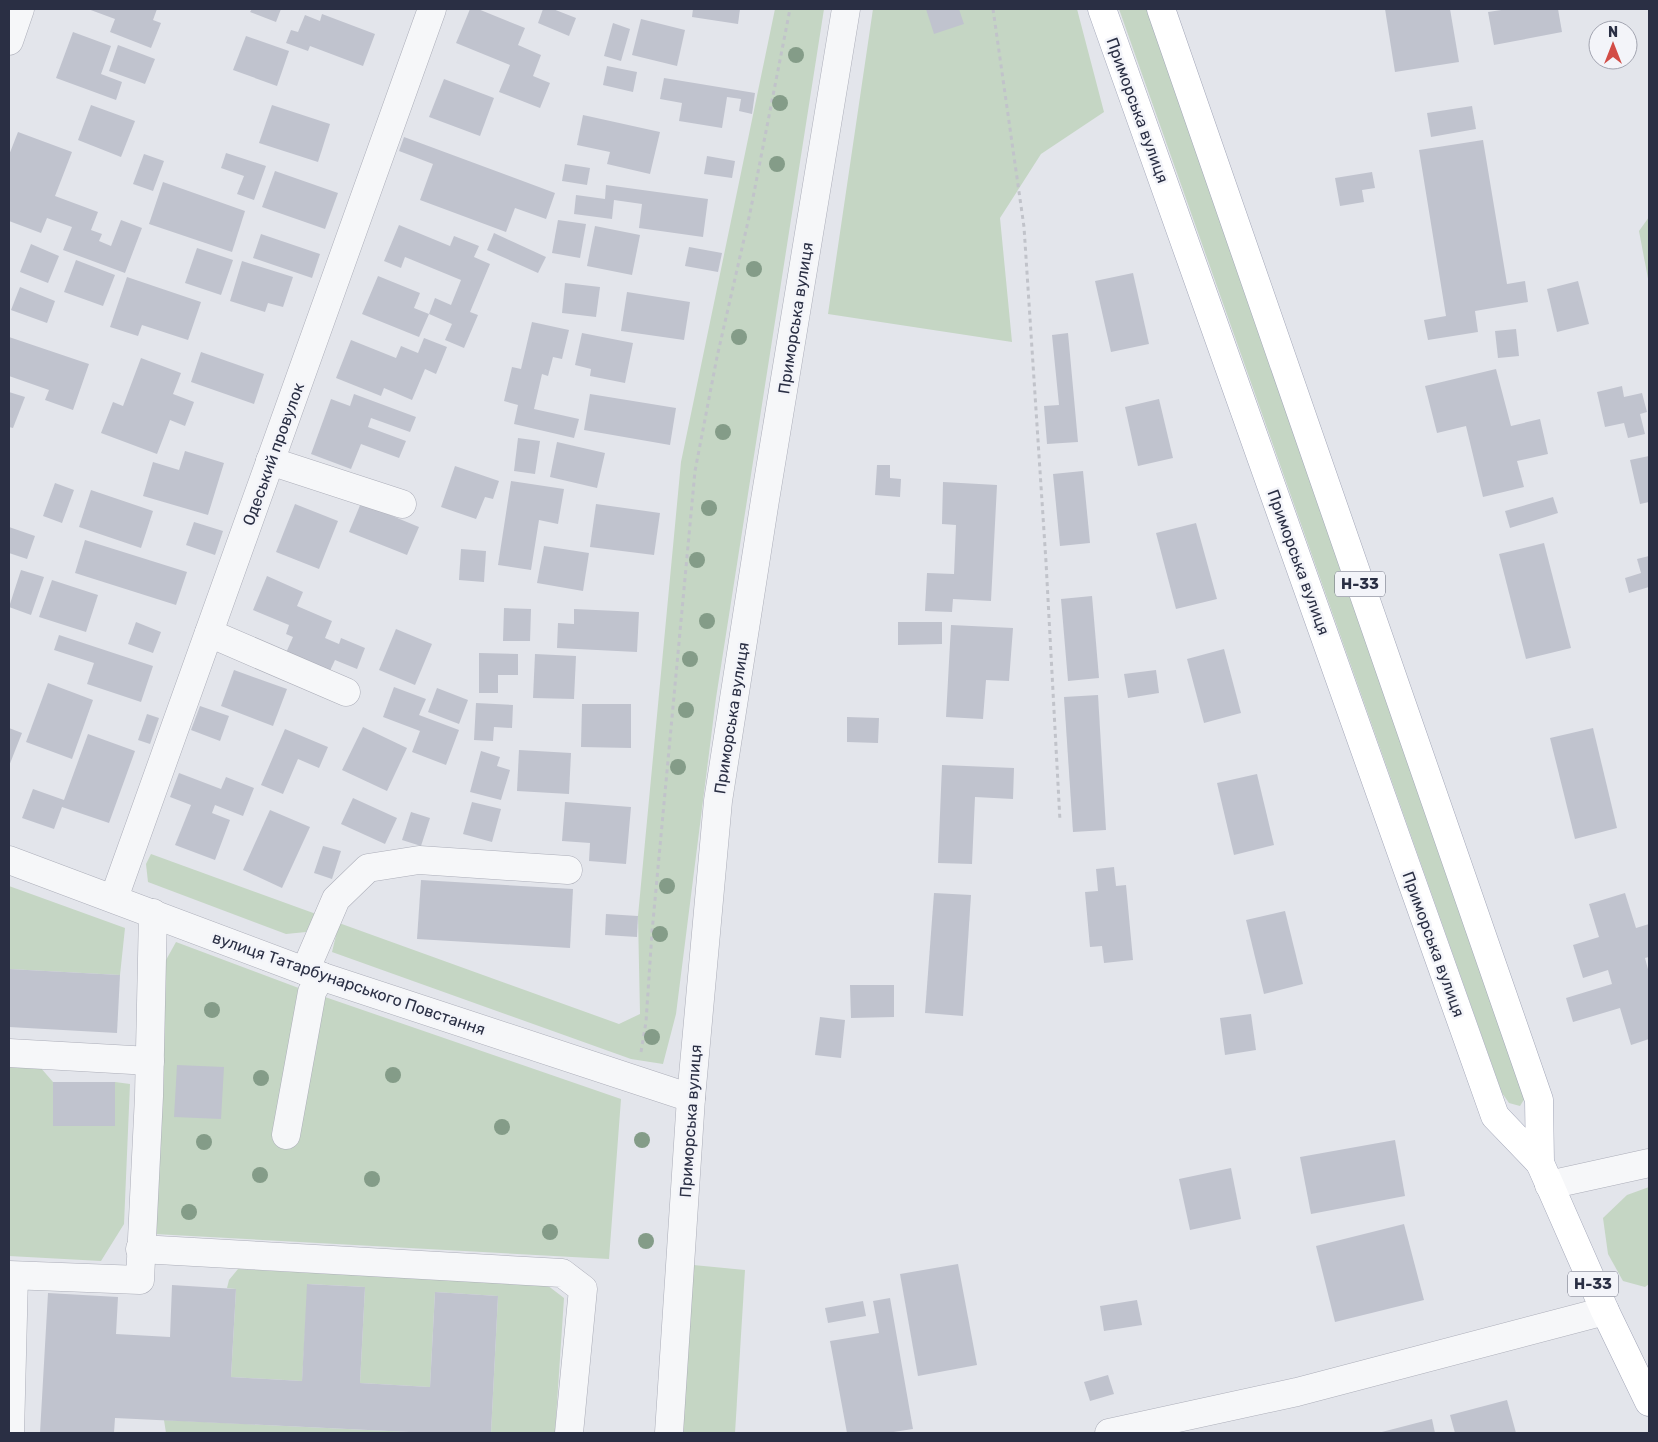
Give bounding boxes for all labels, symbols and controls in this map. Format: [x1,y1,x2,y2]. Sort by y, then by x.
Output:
north arrow [1588,20,1638,70]
text: N [1608,24,1618,41]
street label: Приморська вулиця [1102,35,1173,185]
street label: Приморська вулиця [774,241,817,395]
street label: Одеський провулок [239,380,308,528]
street label: Приморська вулиця [1263,487,1334,637]
road number: Н-33 [1335,572,1385,596]
street label: Приморська вулиця [710,641,753,795]
street label: Приморська вулиця [1398,869,1469,1019]
street label: вулиця Татарбунарського Повстання [210,928,488,1039]
street label: Приморська вулиця [676,1044,705,1198]
road number: Н-33 [1568,1272,1618,1296]

